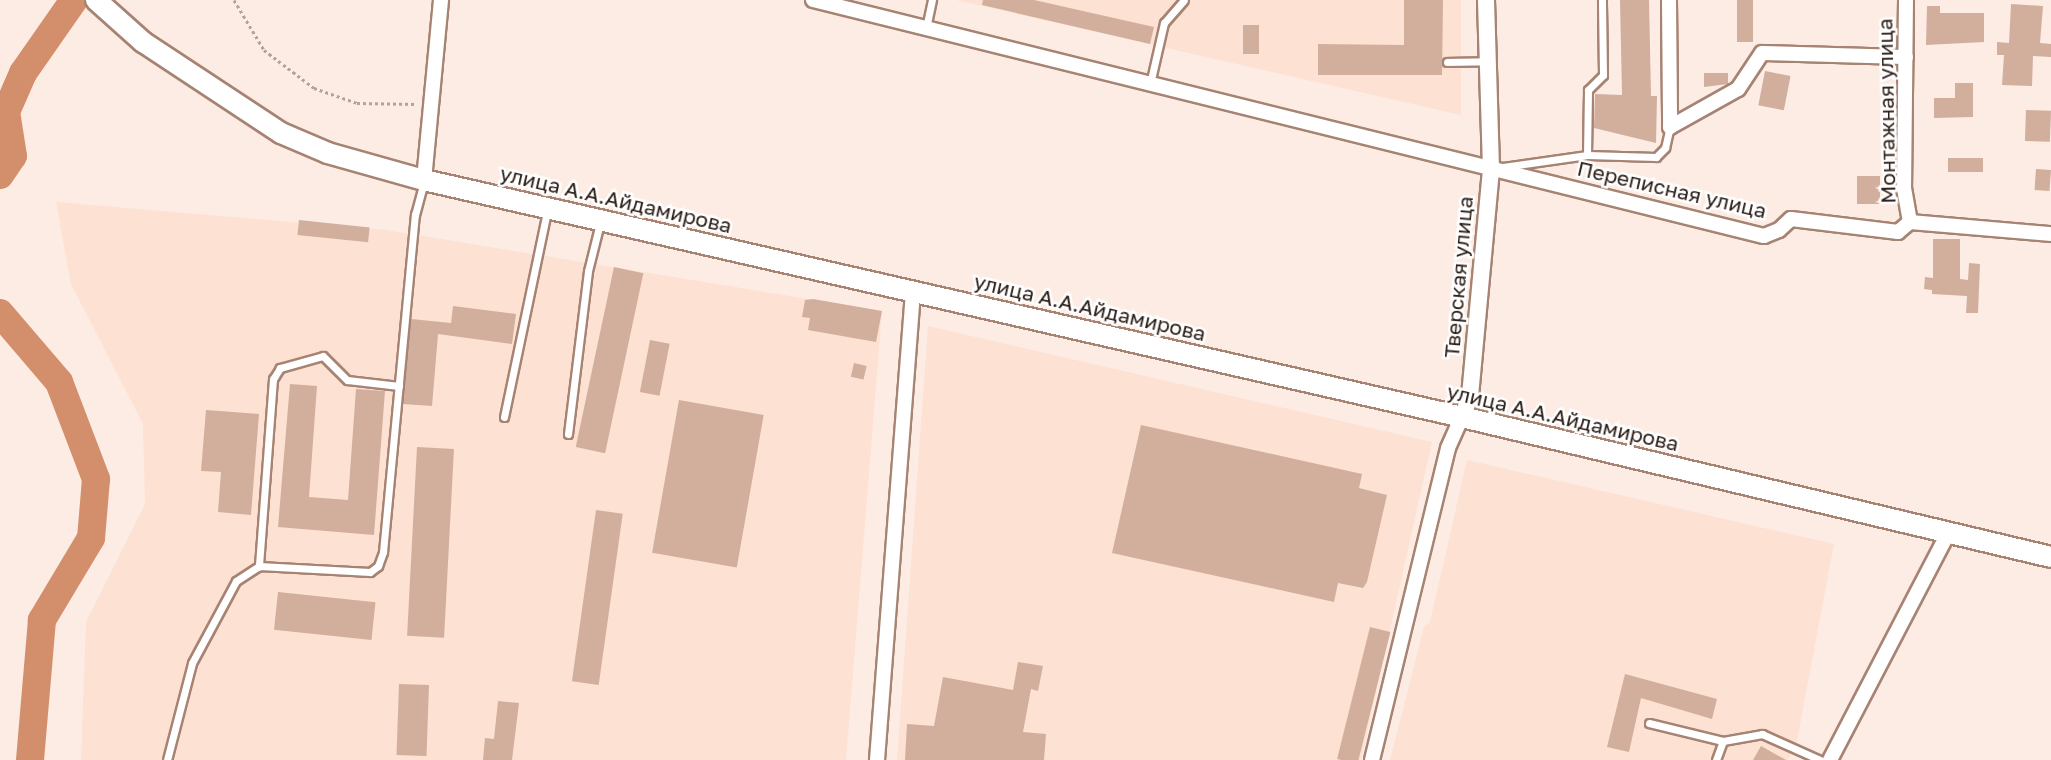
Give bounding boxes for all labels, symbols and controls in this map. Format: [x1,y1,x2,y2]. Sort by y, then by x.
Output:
street label: Монтажная улица [1872,18,1900,204]
street label: Переписная улица [1575,155,1769,223]
street label: улица А.А.Айдамирова [498,160,734,238]
street label: Тверская улица [1438,195,1478,359]
street label: улица А.А.Айдамирова [972,268,1208,346]
street label: улица А.А.Айдамирова [1445,378,1681,456]

